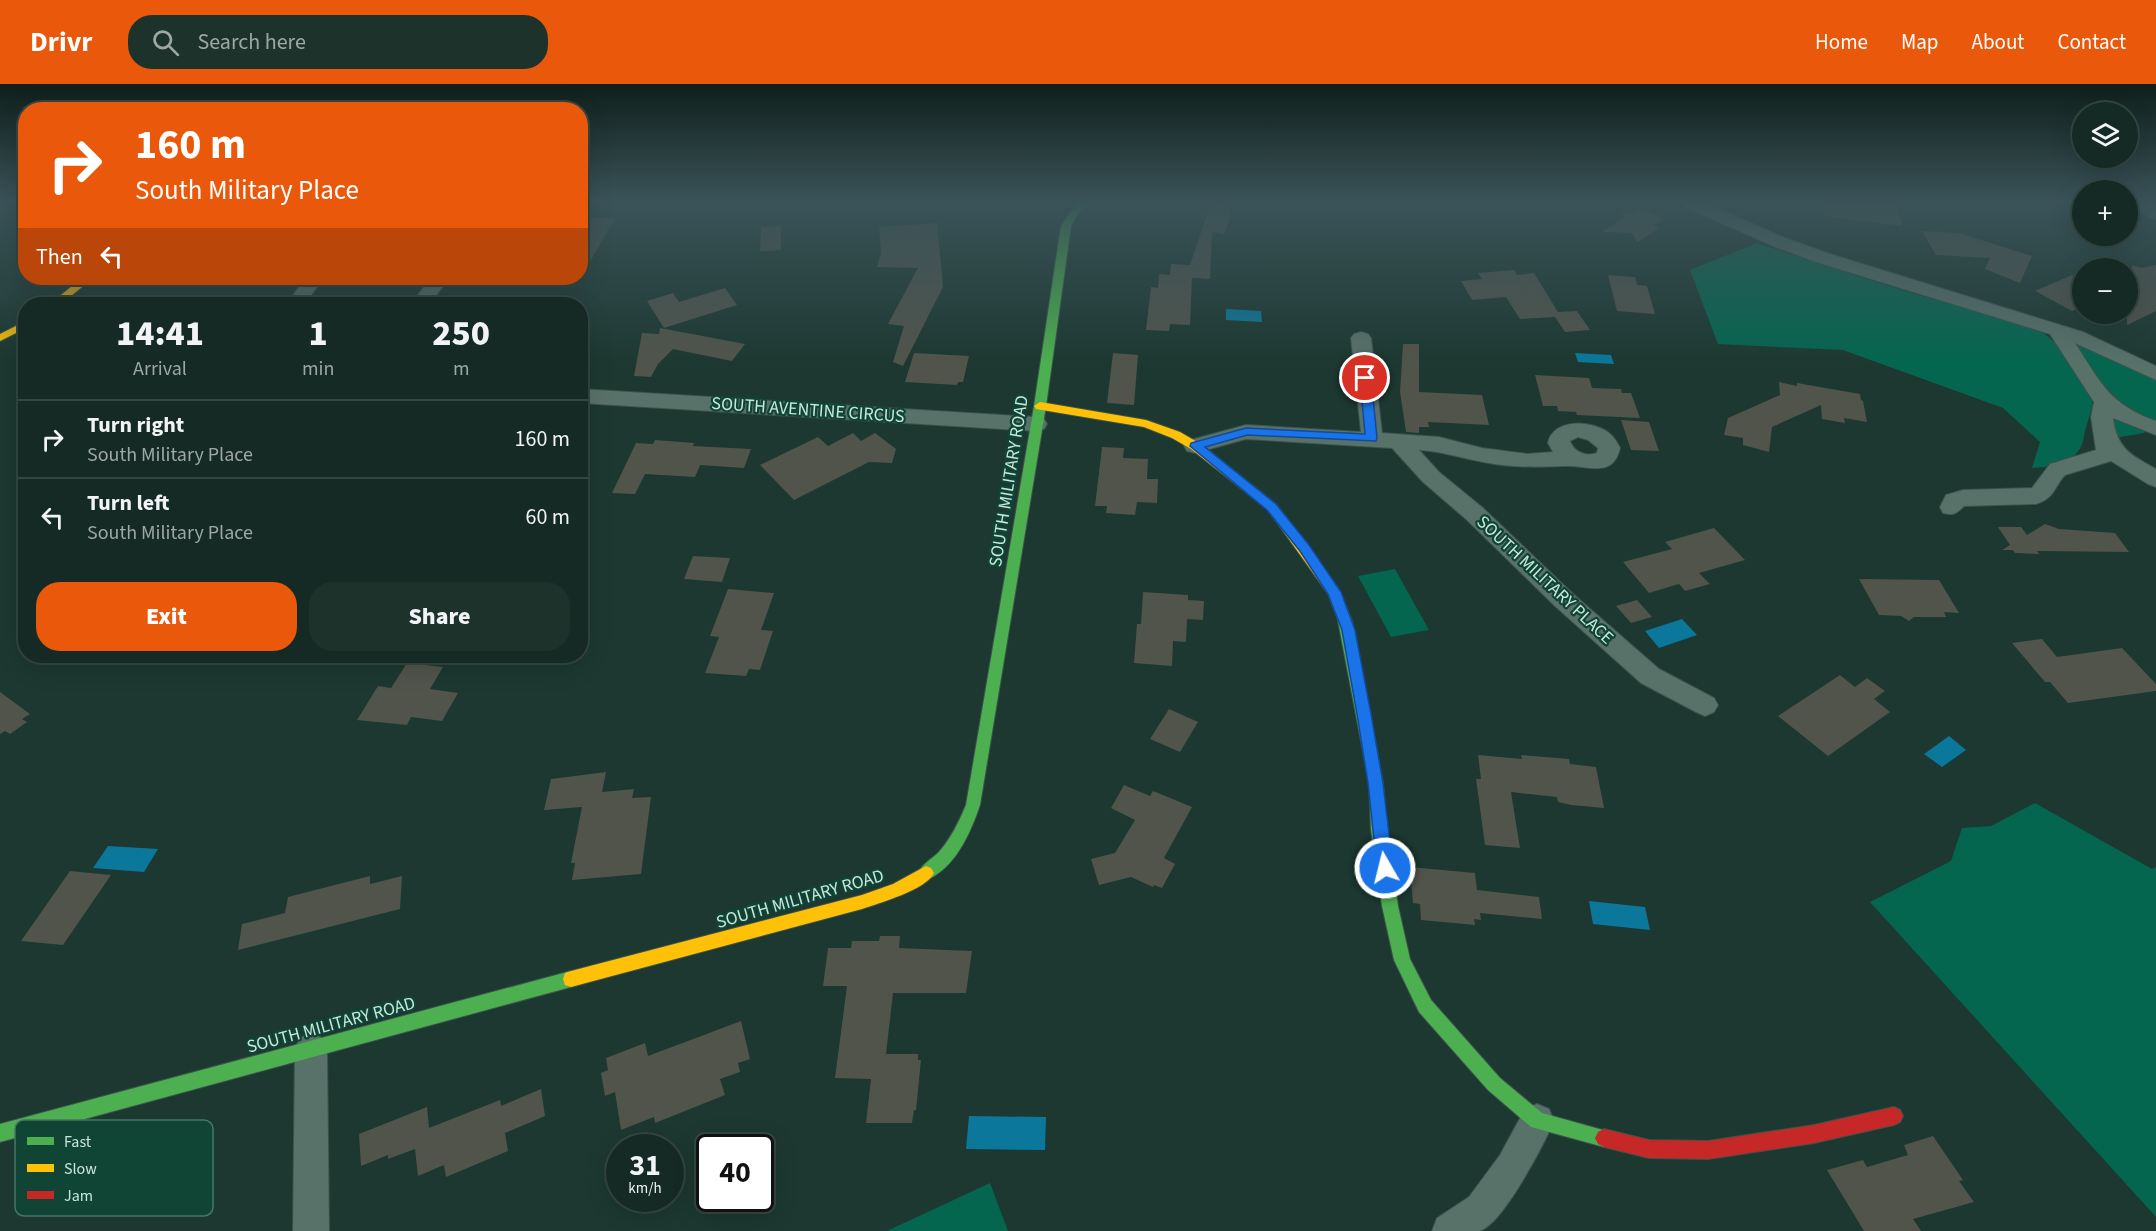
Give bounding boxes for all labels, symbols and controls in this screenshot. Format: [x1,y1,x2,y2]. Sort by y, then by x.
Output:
search box [128,15,548,69]
text: Drivr [30,22,92,62]
icon: search [149,26,182,59]
text: Search here [197,26,306,58]
text: Home [1815,27,1868,57]
text: Map [1901,27,1939,57]
text: About [1972,27,2024,57]
text: Contact [2057,27,2126,57]
map controls [2072,102,2138,324]
button: layers [2072,102,2138,168]
text: 160 m [135,115,246,175]
icon: right [36,126,114,204]
text: South Military Place [135,171,359,210]
button: + [2072,180,2138,246]
icon: left [95,240,128,273]
text: Then [36,241,83,273]
button: − [2072,258,2138,324]
text: 14:41 [116,308,204,359]
text: 1 [309,308,328,359]
text: 250 [432,308,490,359]
pin [1339,352,1390,403]
text: Arrival [133,355,187,383]
text: min [302,355,334,383]
text: m [453,355,469,383]
icon: arrive [1348,361,1381,394]
street label: SOUTH AVENTINE CIRCUS [711,391,905,429]
street label: SOUTH MILITARY ROAD [983,393,1035,569]
text: Turn right [87,409,184,441]
icon: right [36,423,69,456]
text: 160 m [515,423,570,455]
text: South Military Place [87,441,253,469]
text: Turn left [87,487,169,519]
icon: left [36,501,69,534]
text: 60 m [525,501,570,533]
street label: SOUTH MILITARY PLACE [1471,510,1619,650]
text: South Military Place [87,519,253,547]
button: Exit [36,582,297,651]
button: Share [309,582,570,651]
position arrow [1353,836,1417,900]
street label: SOUTH MILITARY ROAD [713,863,887,935]
street label: SOUTH MILITARY ROAD [244,990,418,1060]
legend [15,1120,213,1216]
text: Fast [64,1131,92,1153]
speed limit sign: 40 [696,1134,774,1212]
text: 31 [629,1144,661,1187]
text: Slow [64,1158,97,1180]
text: km/h [628,1178,662,1199]
text: Jam [64,1185,93,1207]

